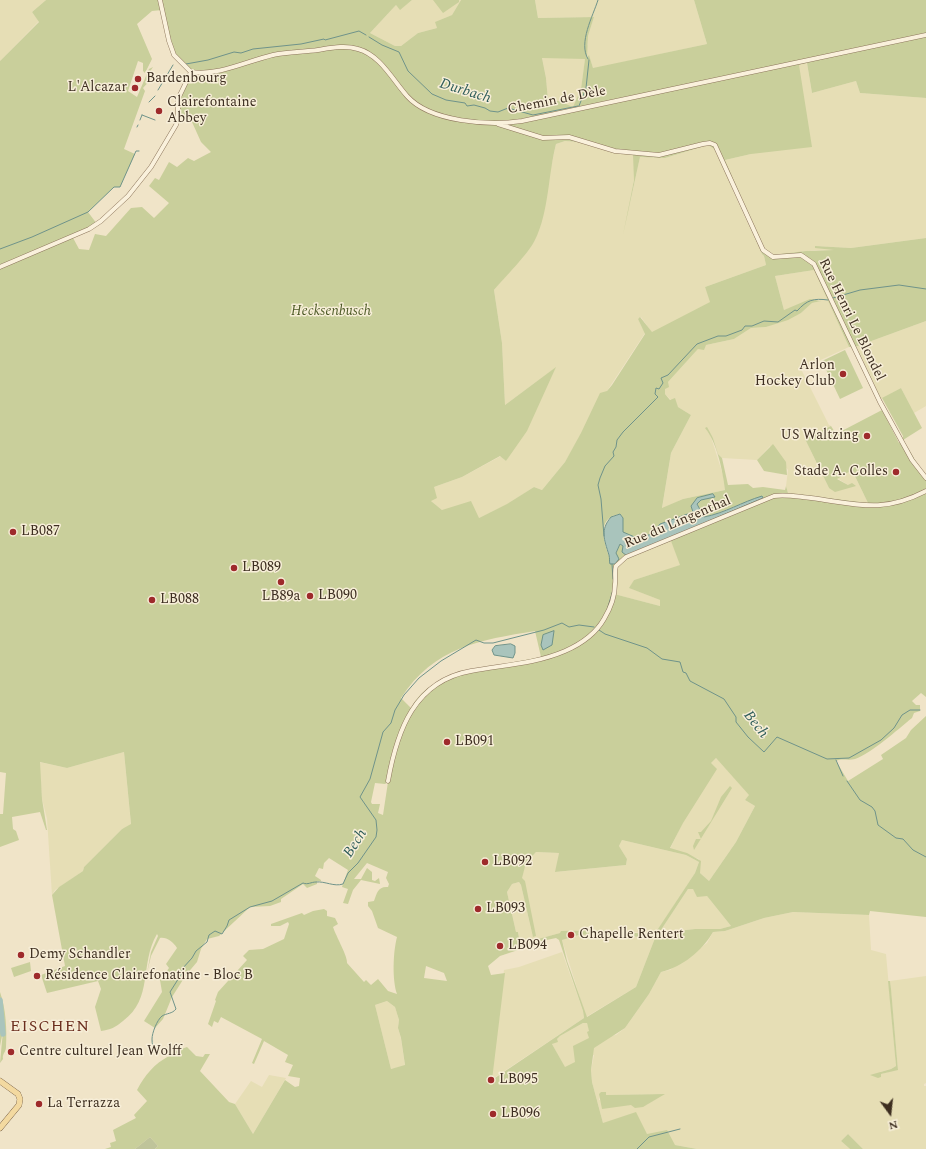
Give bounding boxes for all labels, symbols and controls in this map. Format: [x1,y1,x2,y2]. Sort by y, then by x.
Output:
place label: Bardenbourg [146,71,227,87]
marker: Bardenbourg [133,74,143,84]
water label: Durbach [437,76,493,108]
place label: L'Alcazar [68,80,127,96]
marker: L'Alcazar [130,83,140,93]
street label: Chemin de Dèle [506,83,608,119]
place label: Clairefontaine Abbey [167,95,256,128]
marker: Clairefontaine Abbey [154,106,164,116]
street label: Rue Henri Le Blondel [814,256,888,384]
park label: Hecksenbusch [291,304,371,320]
place label: Arlon Hockey Club [755,358,835,390]
marker: Arlon Hockey Club [838,369,848,379]
place label: US Waltzing [781,428,859,444]
marker: US Waltzing [862,431,872,441]
place label: Stade A. Colles [794,464,888,480]
marker: Stade A. Colles [891,467,901,477]
street label: Rue du Lingenthal [622,493,734,553]
place label: LB087 [21,524,60,540]
marker: LB087 [8,527,18,537]
place label: LB089 [242,560,281,576]
marker: LB089 [229,563,239,573]
marker: LB89a [276,577,286,587]
place label: LB090 [318,588,357,604]
place label: LB89a [262,589,300,605]
marker: LB090 [305,591,315,601]
place label: LB088 [160,592,199,608]
marker: LB088 [147,595,157,605]
water label: Bech [739,708,771,742]
place label: LB091 [455,734,494,750]
marker: LB091 [442,737,452,747]
water label: Bech [340,826,372,862]
place label: LB092 [493,854,532,870]
marker: LB092 [480,857,490,867]
place label: LB093 [486,901,525,917]
marker: LB093 [473,904,483,914]
place label: Chapelle Rentert [579,927,684,943]
marker: Chapelle Rentert [566,930,576,940]
place label: LB094 [508,938,547,954]
marker: LB094 [495,941,505,951]
place label: Demy Schandler [29,947,131,963]
marker: Demy Schandler [16,950,26,960]
place label: Résidence Clairefonatine - Bloc B [45,968,253,984]
marker: Résidence Clairefonatine - Bloc B [32,971,42,981]
district label: EISCHEN [10,1018,90,1038]
place label: Centre culturel Jean Wolff [19,1044,182,1060]
marker: Centre culturel Jean Wolff [6,1047,16,1057]
place label: LB095 [499,1072,538,1088]
marker: LB095 [486,1075,496,1085]
north arrow [870,1093,910,1133]
place label: La Terrazza [47,1096,120,1112]
marker: La Terrazza [34,1099,44,1109]
place label: LB096 [501,1106,540,1122]
marker: LB096 [488,1109,498,1119]
text: N [887,1116,900,1134]

